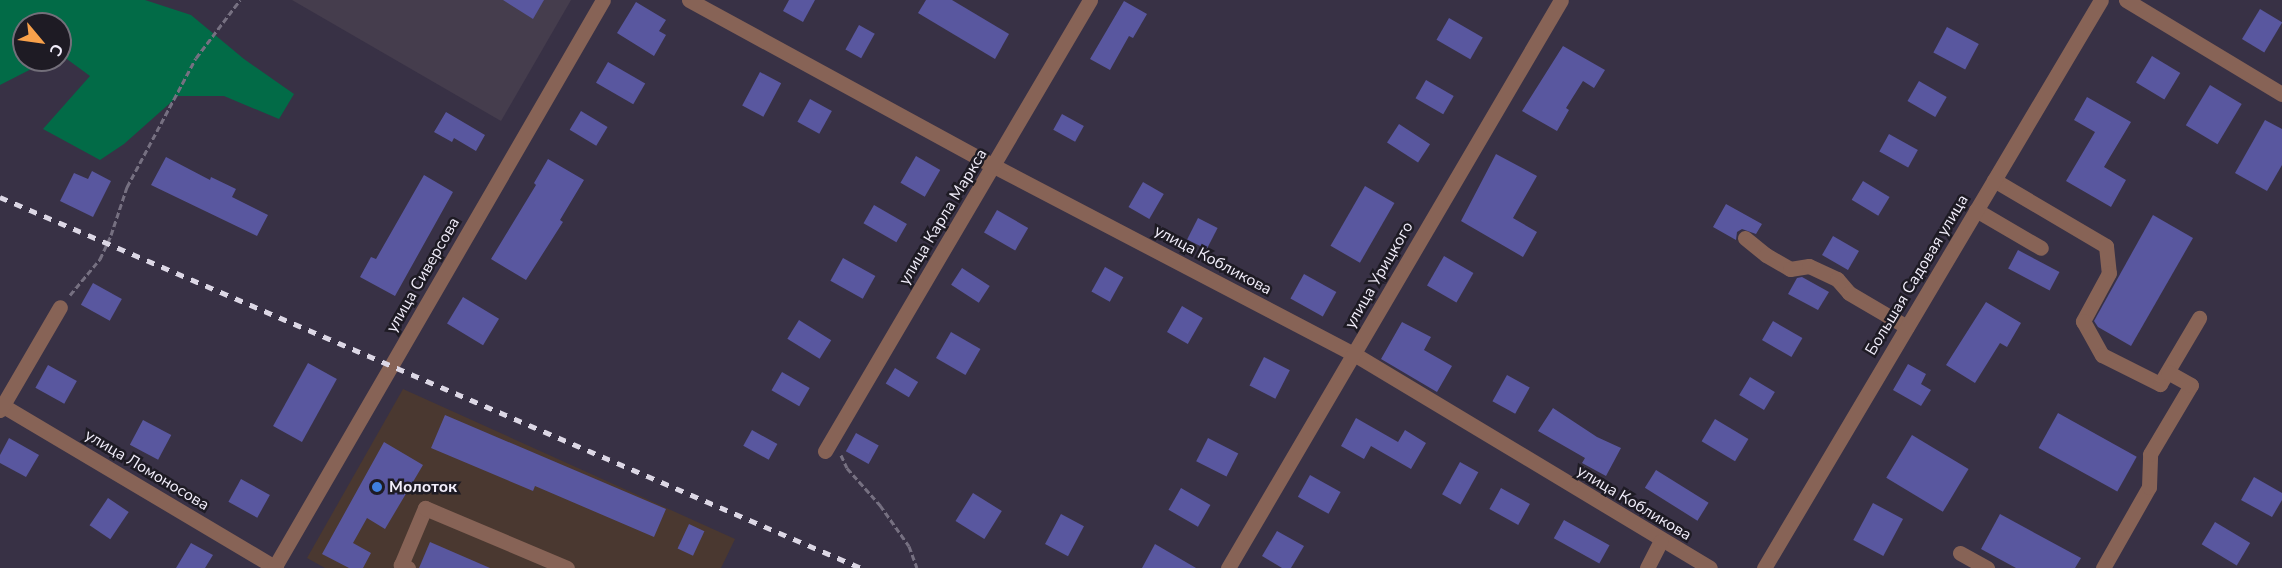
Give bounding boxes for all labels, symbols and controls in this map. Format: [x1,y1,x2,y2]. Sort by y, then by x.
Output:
north arrow [12,12,72,72]
text: С [44,40,68,60]
street label: улица Карла Маркса [895,146,991,288]
street label: Большая Садовая улица [1861,191,1973,359]
street label: улица Сиверсова [382,214,464,336]
street label: улица Урицкого [1341,218,1417,332]
street label: улица Кобликова [1151,221,1275,299]
street label: улица Ломоносова [81,425,213,515]
street label: улица Кобликова [1573,461,1695,545]
place label: Молоток [389,477,457,497]
marker: Молоток [370,480,384,494]

